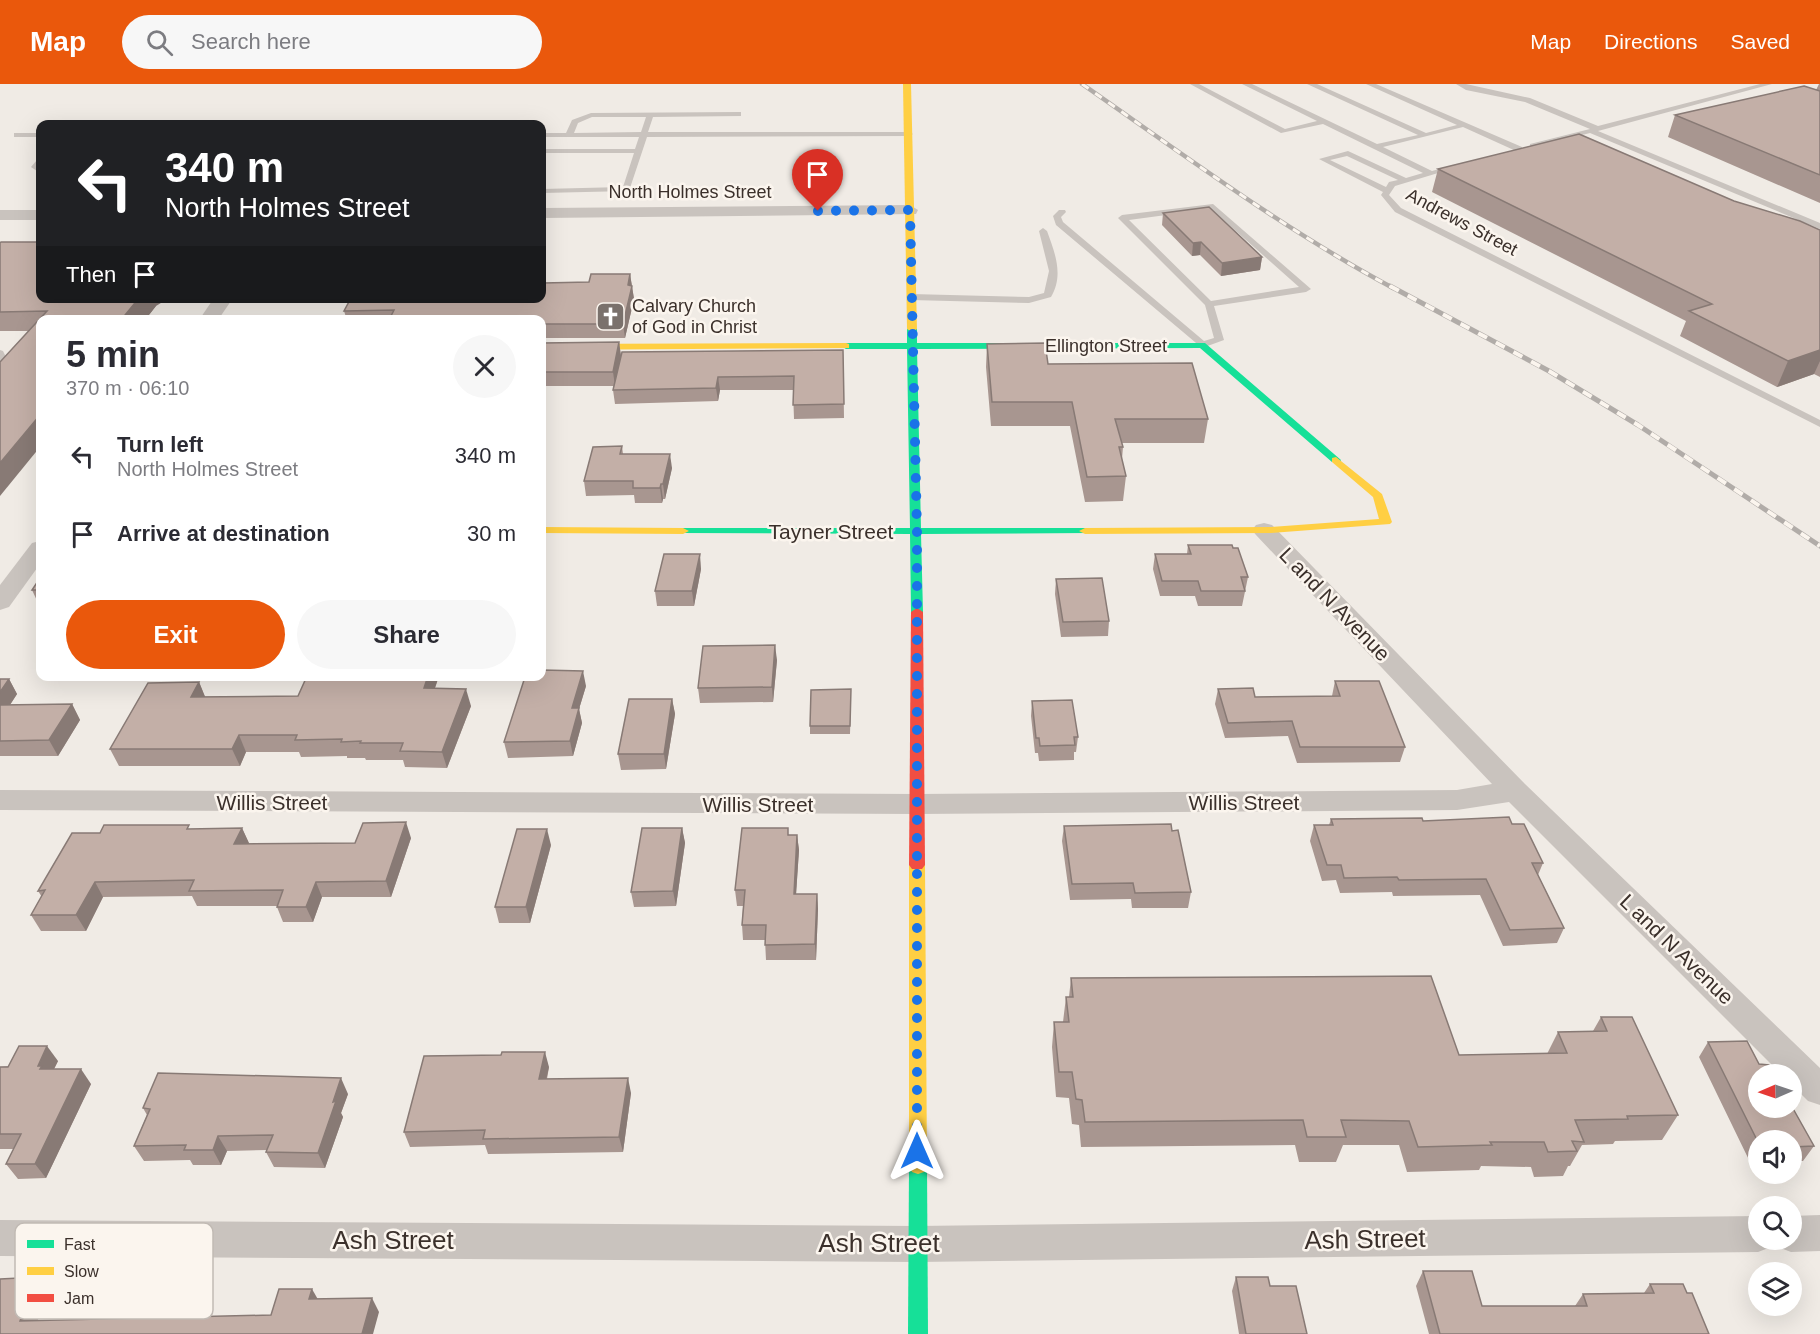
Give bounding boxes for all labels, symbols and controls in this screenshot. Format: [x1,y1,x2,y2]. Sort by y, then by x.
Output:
search box [122,15,542,69]
text: Map [30,26,86,57]
icon: search [143,26,176,59]
text: Search here [191,29,311,54]
text: Map [1530,30,1571,53]
text: Directions [1604,30,1697,53]
text: Saved [1730,30,1790,53]
icon: left [66,144,144,222]
text: 340 m [165,144,284,191]
pin [792,149,843,211]
icon: arrive [801,158,834,191]
street label: North Holmes Street [608,182,772,202]
street label: Andrews Street [1403,184,1521,260]
text: North Holmes Street [165,193,410,223]
icon: arrive [128,258,161,291]
text: Then [66,262,116,287]
place label: Calvary Church of God in Christ [632,296,757,337]
church icon: Calvary Church of God in Christ [595,300,627,332]
text: 5 min [66,334,160,375]
button: close [453,335,516,398]
street label: Ellington Street [1045,336,1167,356]
text: 370 m · 06:10 [66,377,189,399]
text: Turn left [117,432,203,457]
icon: left [66,440,99,473]
text: 340 m [455,443,516,468]
text: North Holmes Street [117,458,298,480]
icon: arrive [66,518,99,551]
street label: Tayner Street [769,520,894,543]
text: Arrive at destination [117,521,330,546]
text: 30 m [467,521,516,546]
street label: L and N Avenue [1275,543,1395,665]
button: Exit [66,600,285,669]
button: Share [297,600,516,669]
street label: Willis Street [217,791,328,814]
street label: Willis Street [1189,791,1300,814]
street label: Willis Street [703,793,814,816]
street label: L and N Avenue [1616,889,1738,1009]
north arrow [1748,1064,1802,1118]
map controls [1748,1064,1802,1316]
position arrow [885,1119,949,1183]
button: sound [1748,1130,1802,1184]
button: search [1748,1196,1802,1250]
legend [15,1223,213,1319]
street label: Ash Street [1304,1223,1427,1255]
street label: Ash Street [332,1225,454,1255]
street label: Ash Street [818,1228,940,1258]
text: Fast [64,1236,96,1253]
button: layers [1748,1262,1802,1316]
text: Slow [64,1263,99,1280]
text: Jam [64,1290,94,1307]

